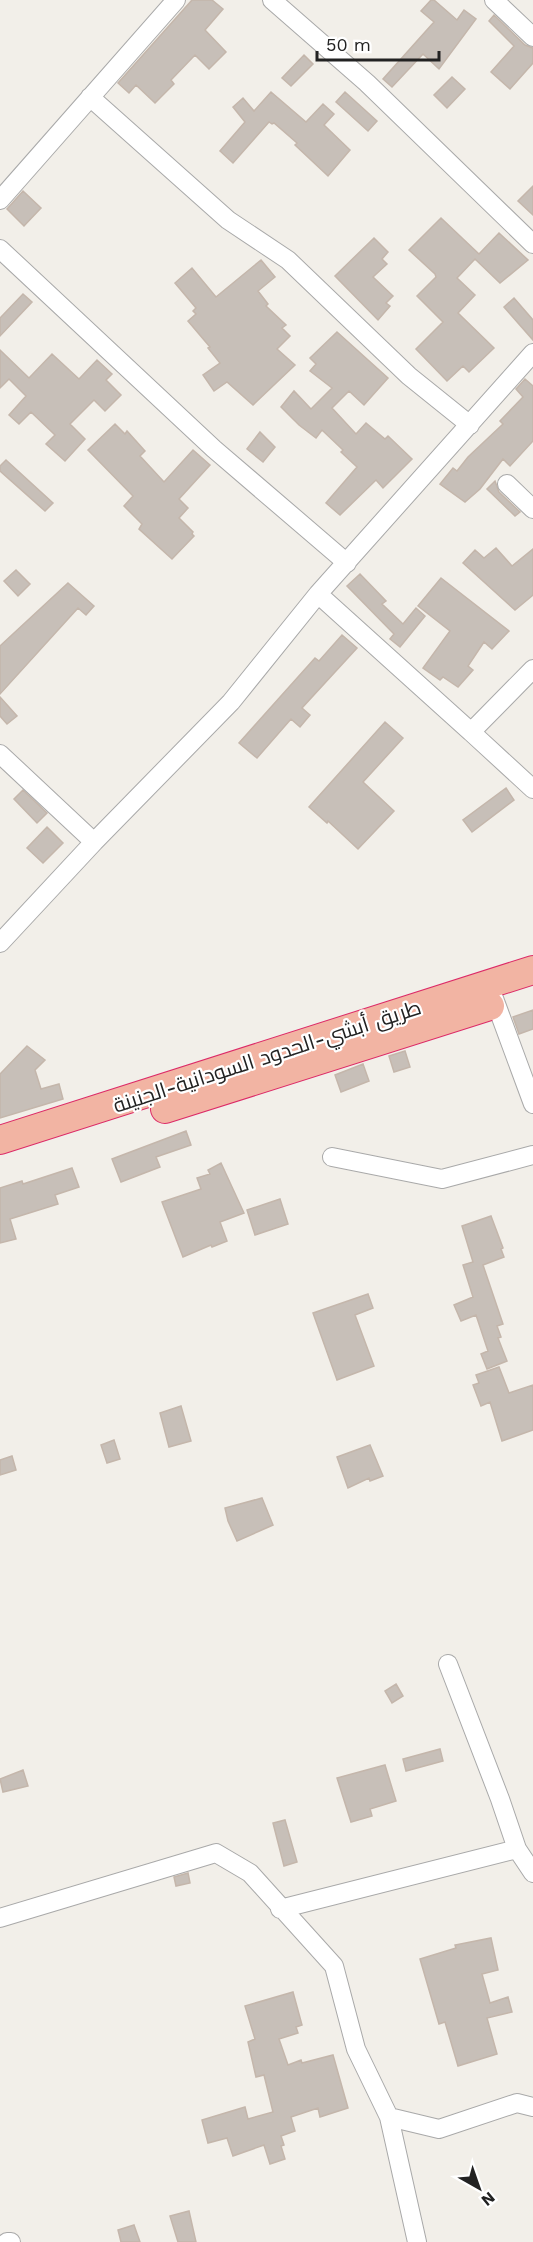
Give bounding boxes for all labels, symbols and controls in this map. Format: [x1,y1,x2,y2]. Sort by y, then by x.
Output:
scale bar [317,24,438,62]
text: 50 m [326,34,371,55]
street label: طريق أبشي-الحدود السودانية-الجنينة [110,994,425,1121]
north arrow [449,2158,509,2218]
text: N [478,2188,499,2210]

